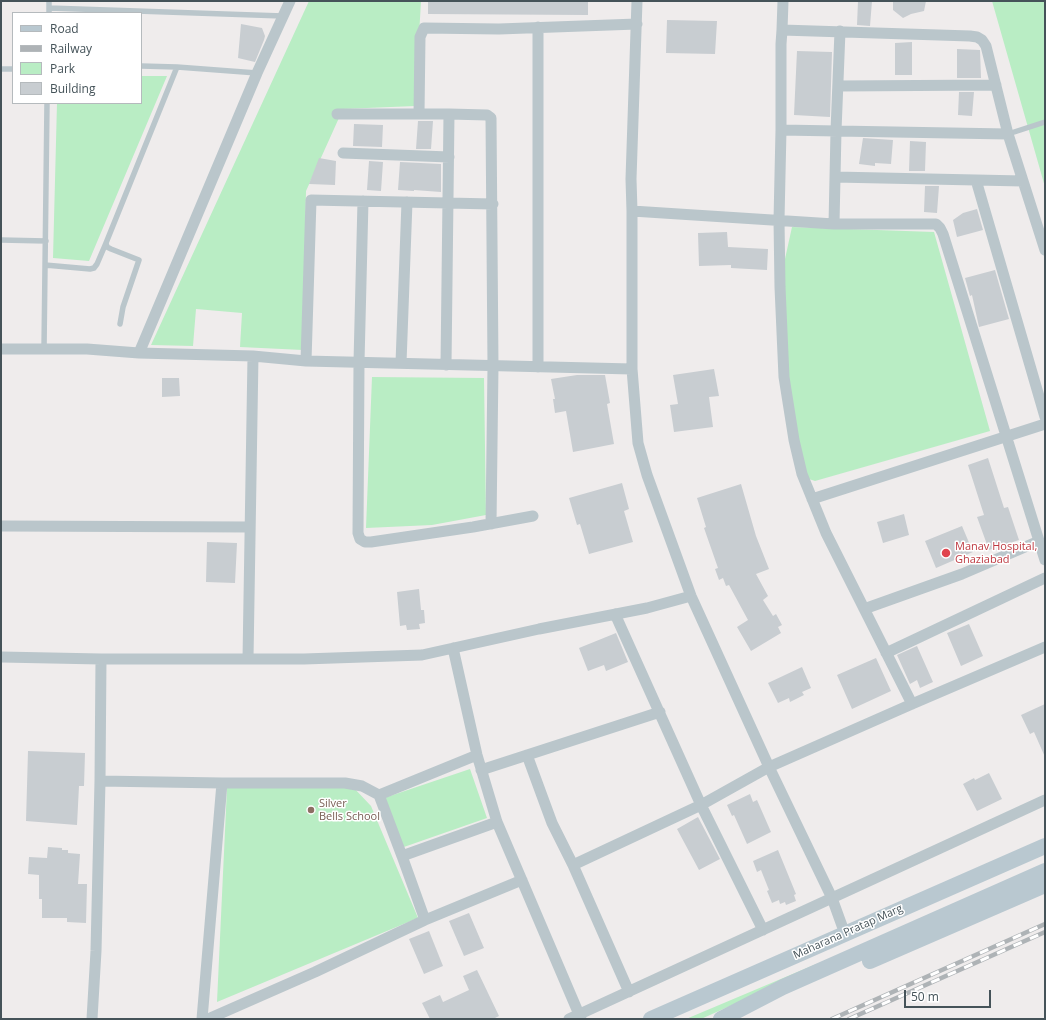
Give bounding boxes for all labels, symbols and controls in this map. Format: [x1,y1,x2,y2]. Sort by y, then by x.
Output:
legend [12,12,142,104]
text: Road [50,20,79,37]
text: Railway [50,40,92,57]
text: Park [50,60,75,77]
text: Building [50,80,95,97]
place label: Manav Hospital, Ghaziabad [955,540,1037,566]
marker: Manav Hospital, Ghaziabad [940,547,952,559]
place label: Silver Bells School [319,797,380,823]
marker: Silver Bells School [306,805,316,815]
street label: Maharana Pratap Marg [791,902,905,962]
scale bar [906,982,993,1008]
text: 50 m [911,988,939,1005]

